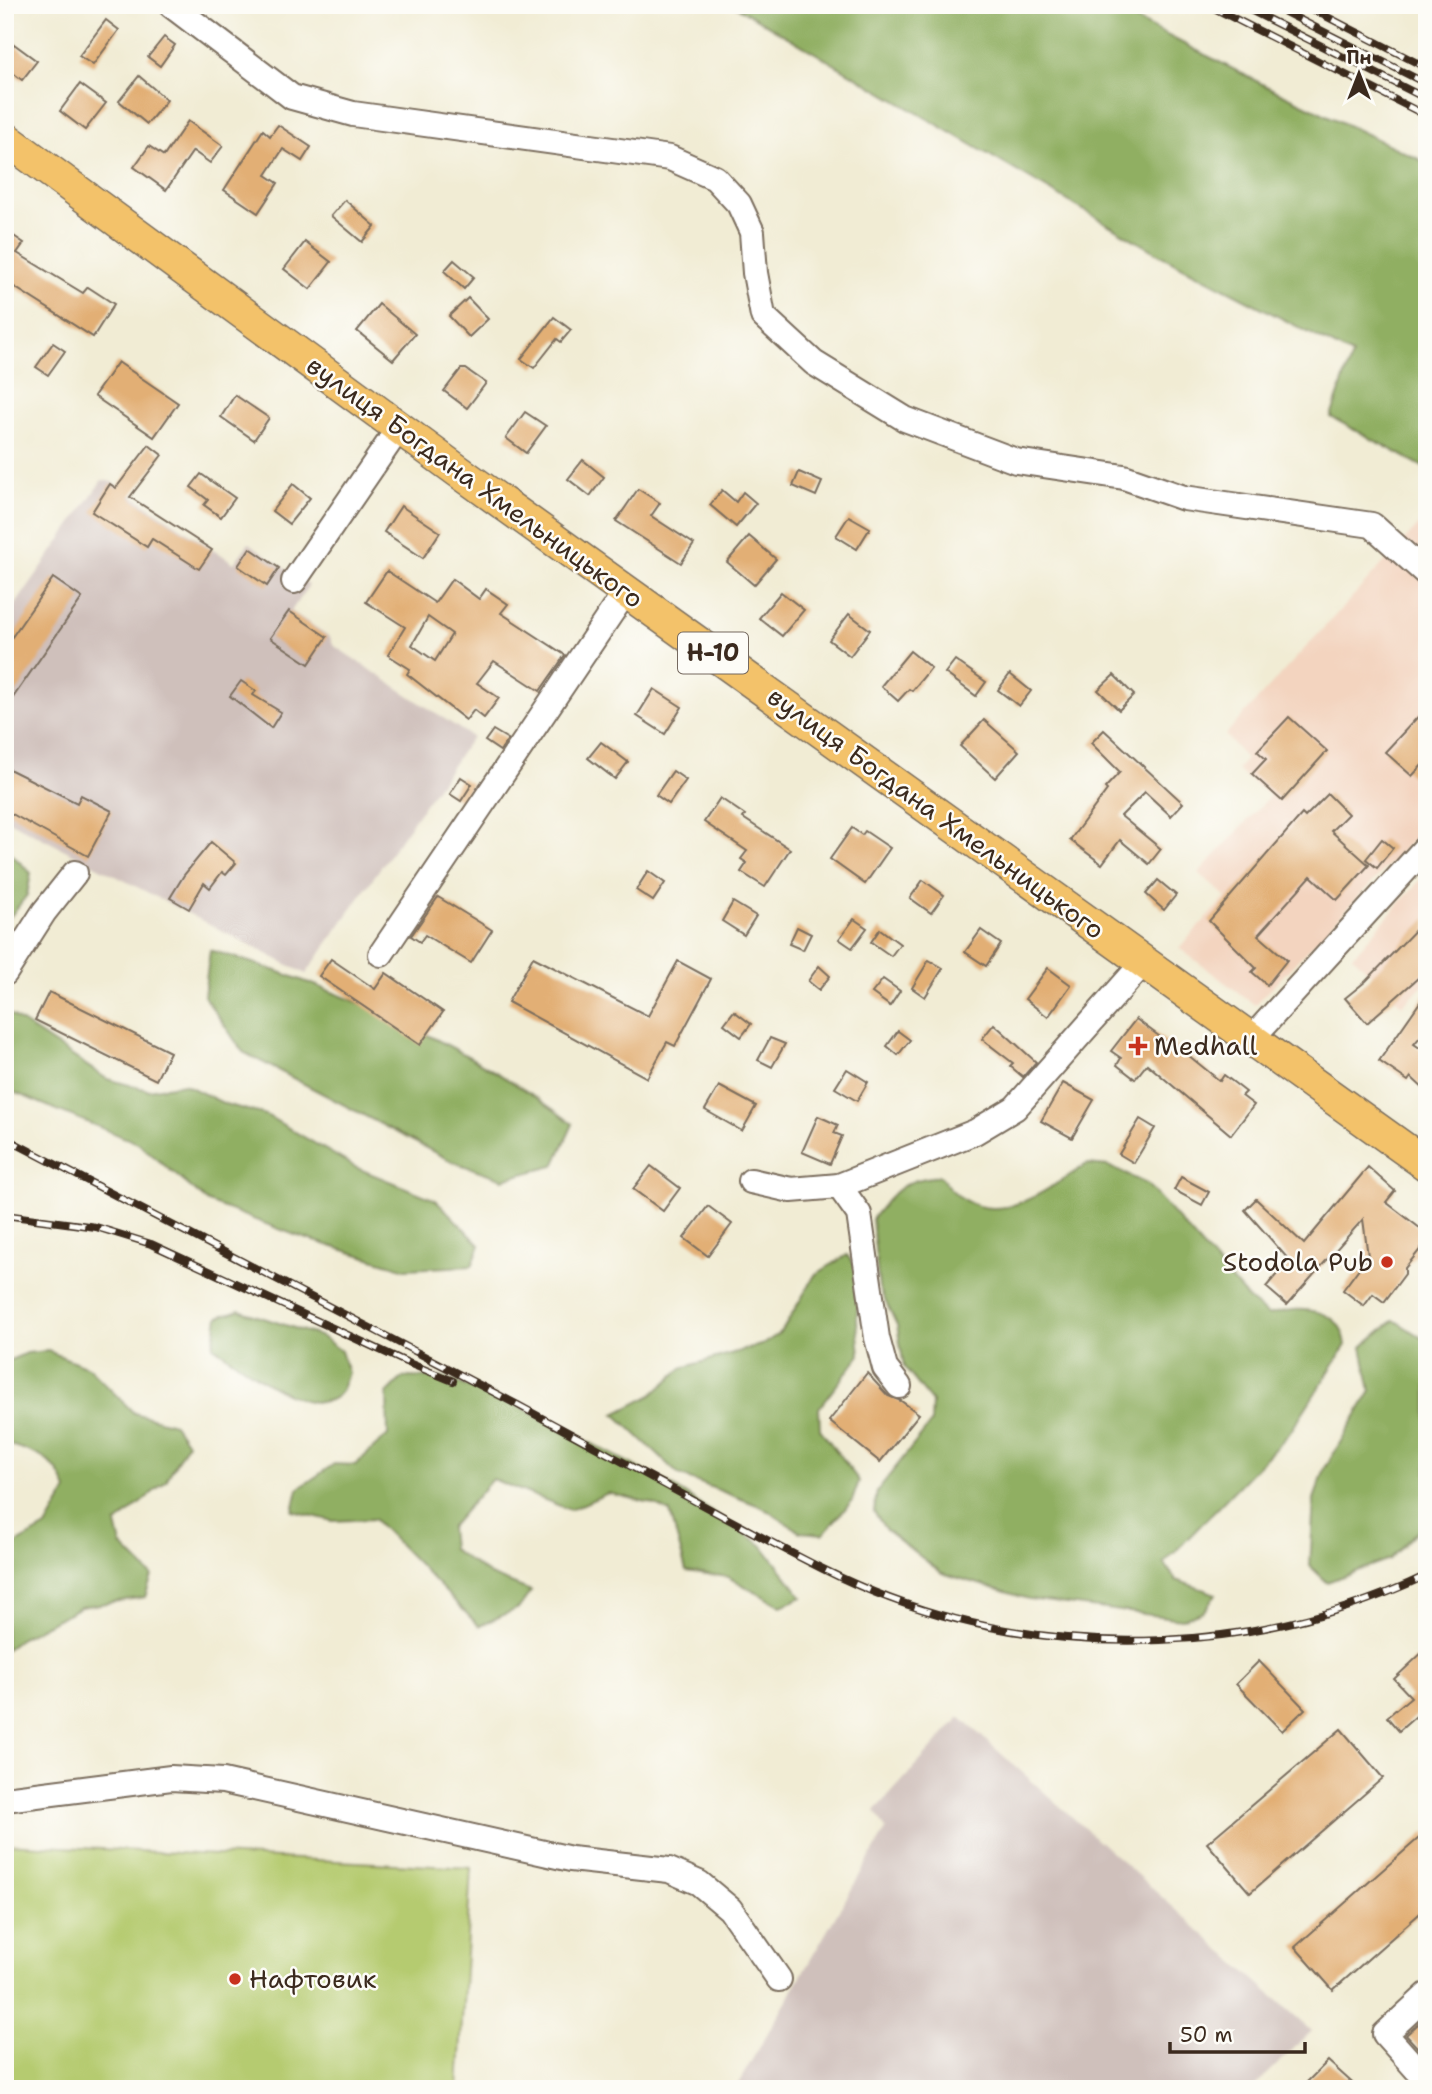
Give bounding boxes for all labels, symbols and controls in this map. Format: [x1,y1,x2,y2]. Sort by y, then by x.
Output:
north arrow [1324,38,1394,108]
text: Пн [1346,45,1372,70]
street label: вулиця Богдана Хмельницького [300,347,651,616]
road number: Н-10 [678,632,748,674]
street label: вулиця Богдана Хмельницького [761,678,1112,947]
place label: Medhall [1154,1028,1257,1063]
marker: Medhall [1128,1036,1148,1056]
place label: Stodola Pub [1223,1244,1373,1279]
marker: Stodola Pub [1379,1254,1395,1270]
place label: Нафтовик [249,1961,377,1996]
marker: Нафтовик [227,1971,243,1987]
scale bar [1170,2010,1304,2054]
text: 50 m [1180,2021,1233,2049]

